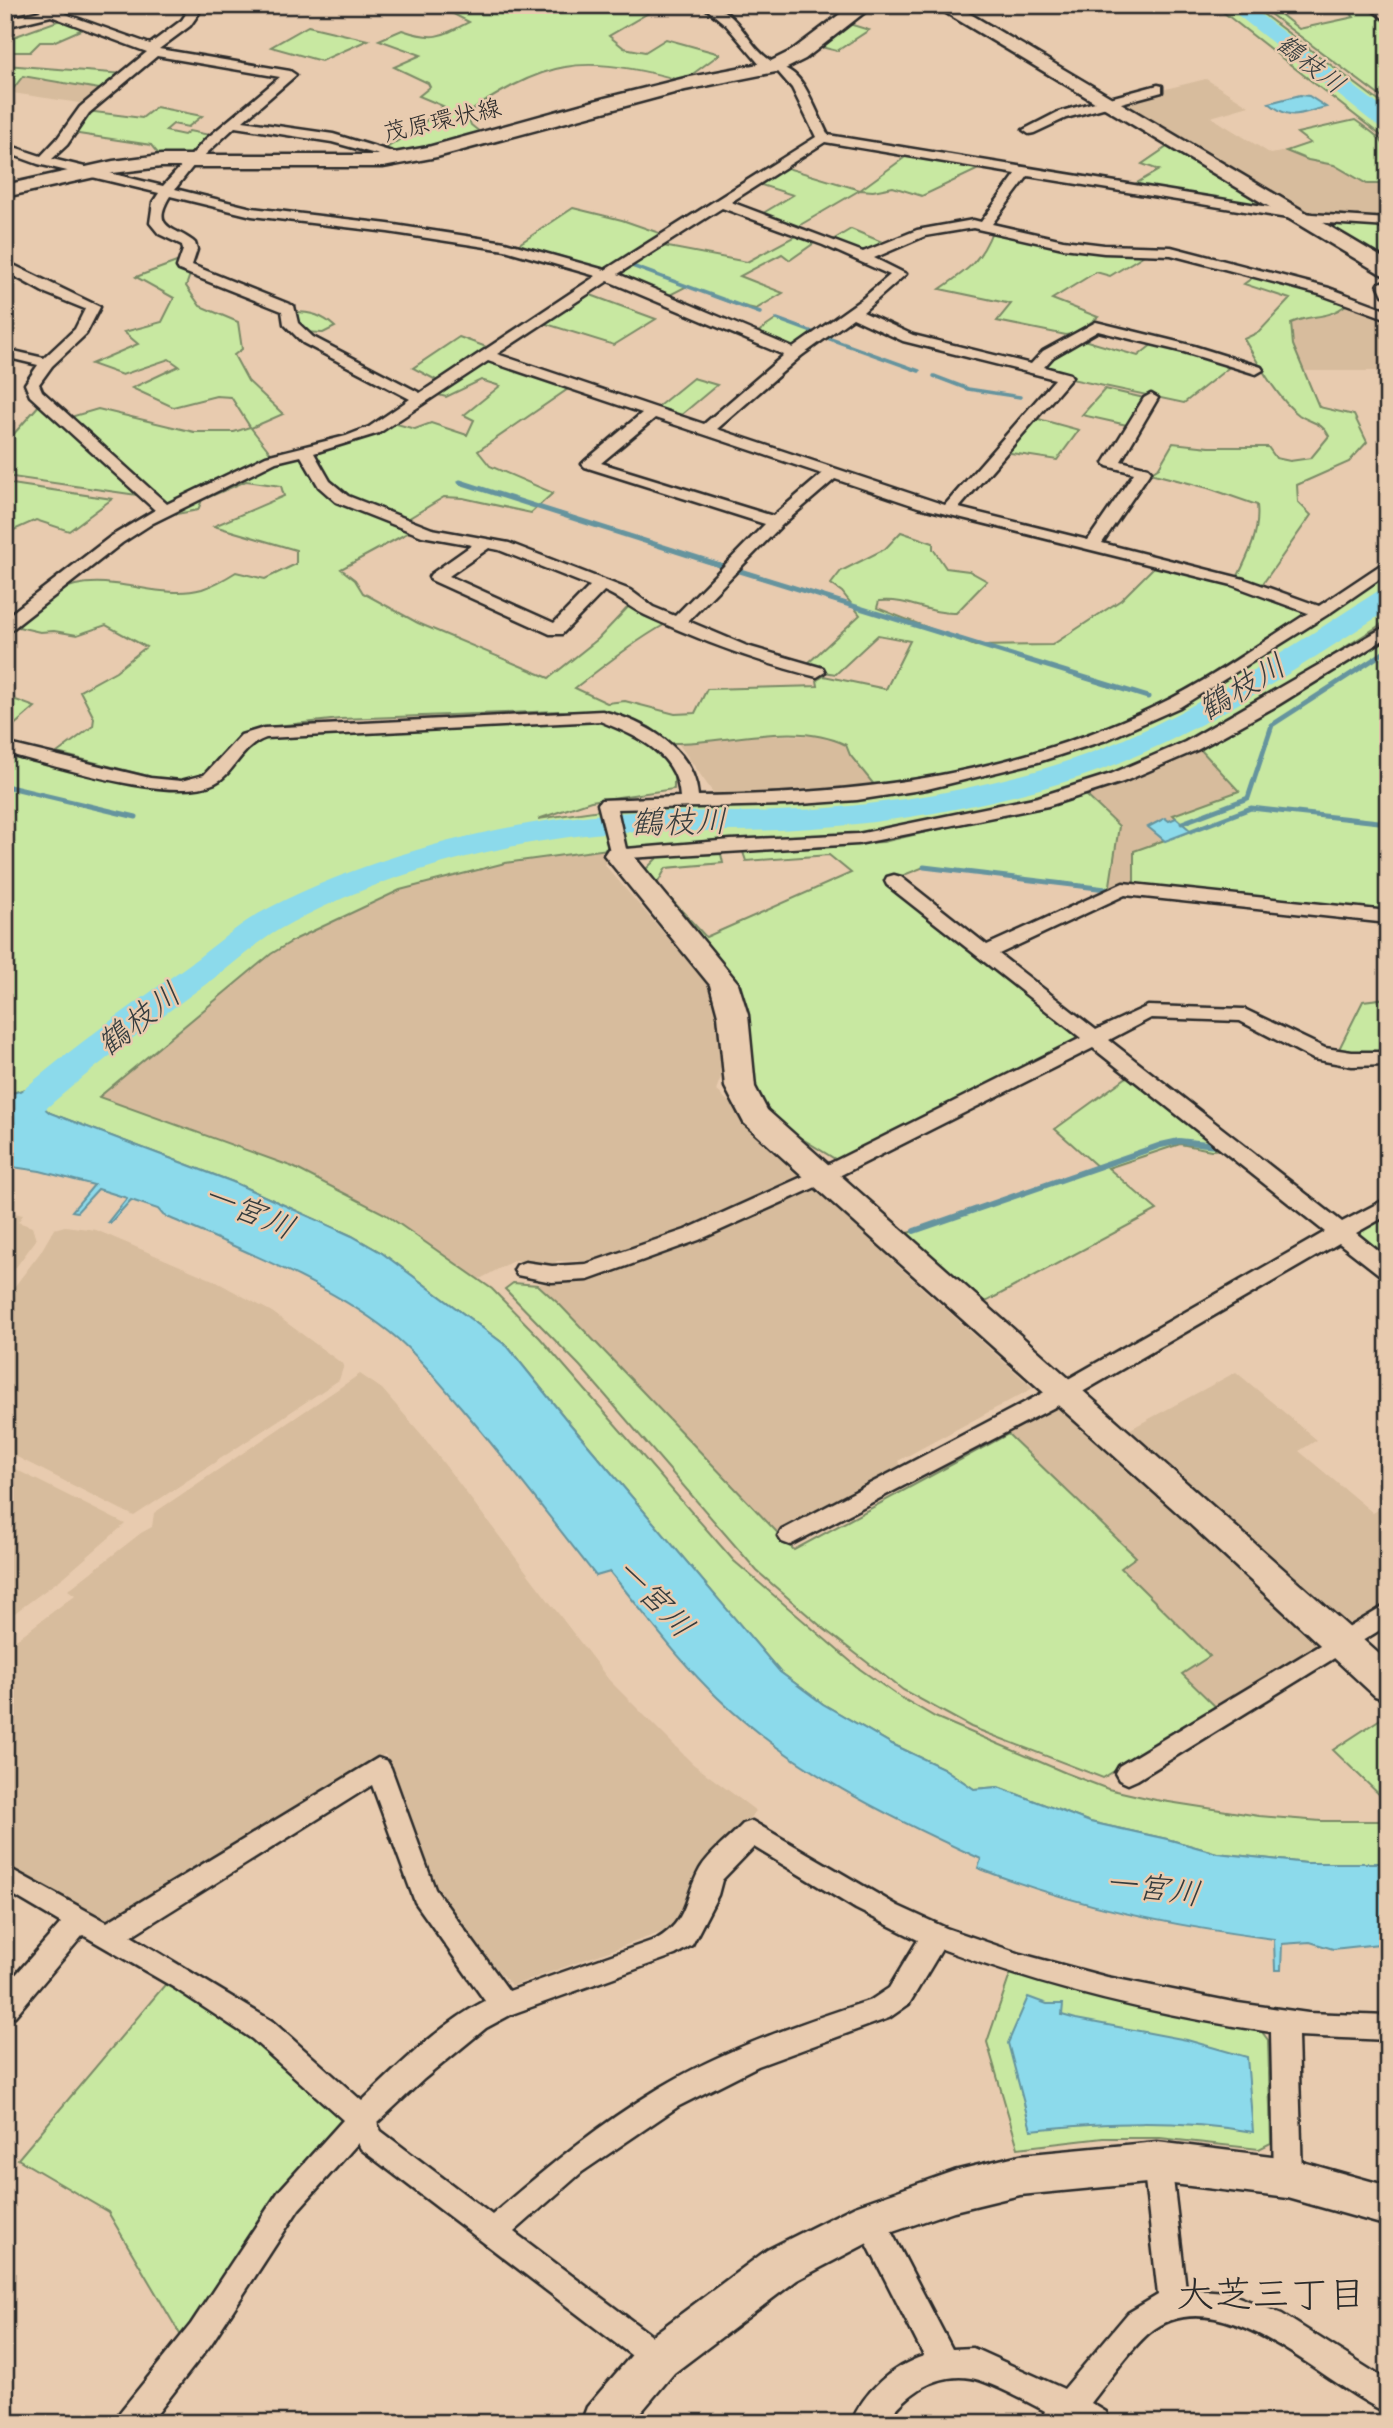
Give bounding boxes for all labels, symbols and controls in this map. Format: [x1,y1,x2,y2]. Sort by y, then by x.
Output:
water label: 鶴枝川 [1270,27,1352,101]
street label: 茂原環状線 [380,92,504,148]
water label: 鶴枝川 [1190,645,1294,729]
water label: 鶴枝川 [631,801,727,843]
water label: 鶴枝川 [89,973,189,1065]
water label: 一宮川 [197,1173,301,1249]
water label: 一宮川 [607,1549,703,1647]
water label: 一宮川 [1103,1861,1203,1915]
district label: 大芝三丁目 [1176,2271,1366,2318]

